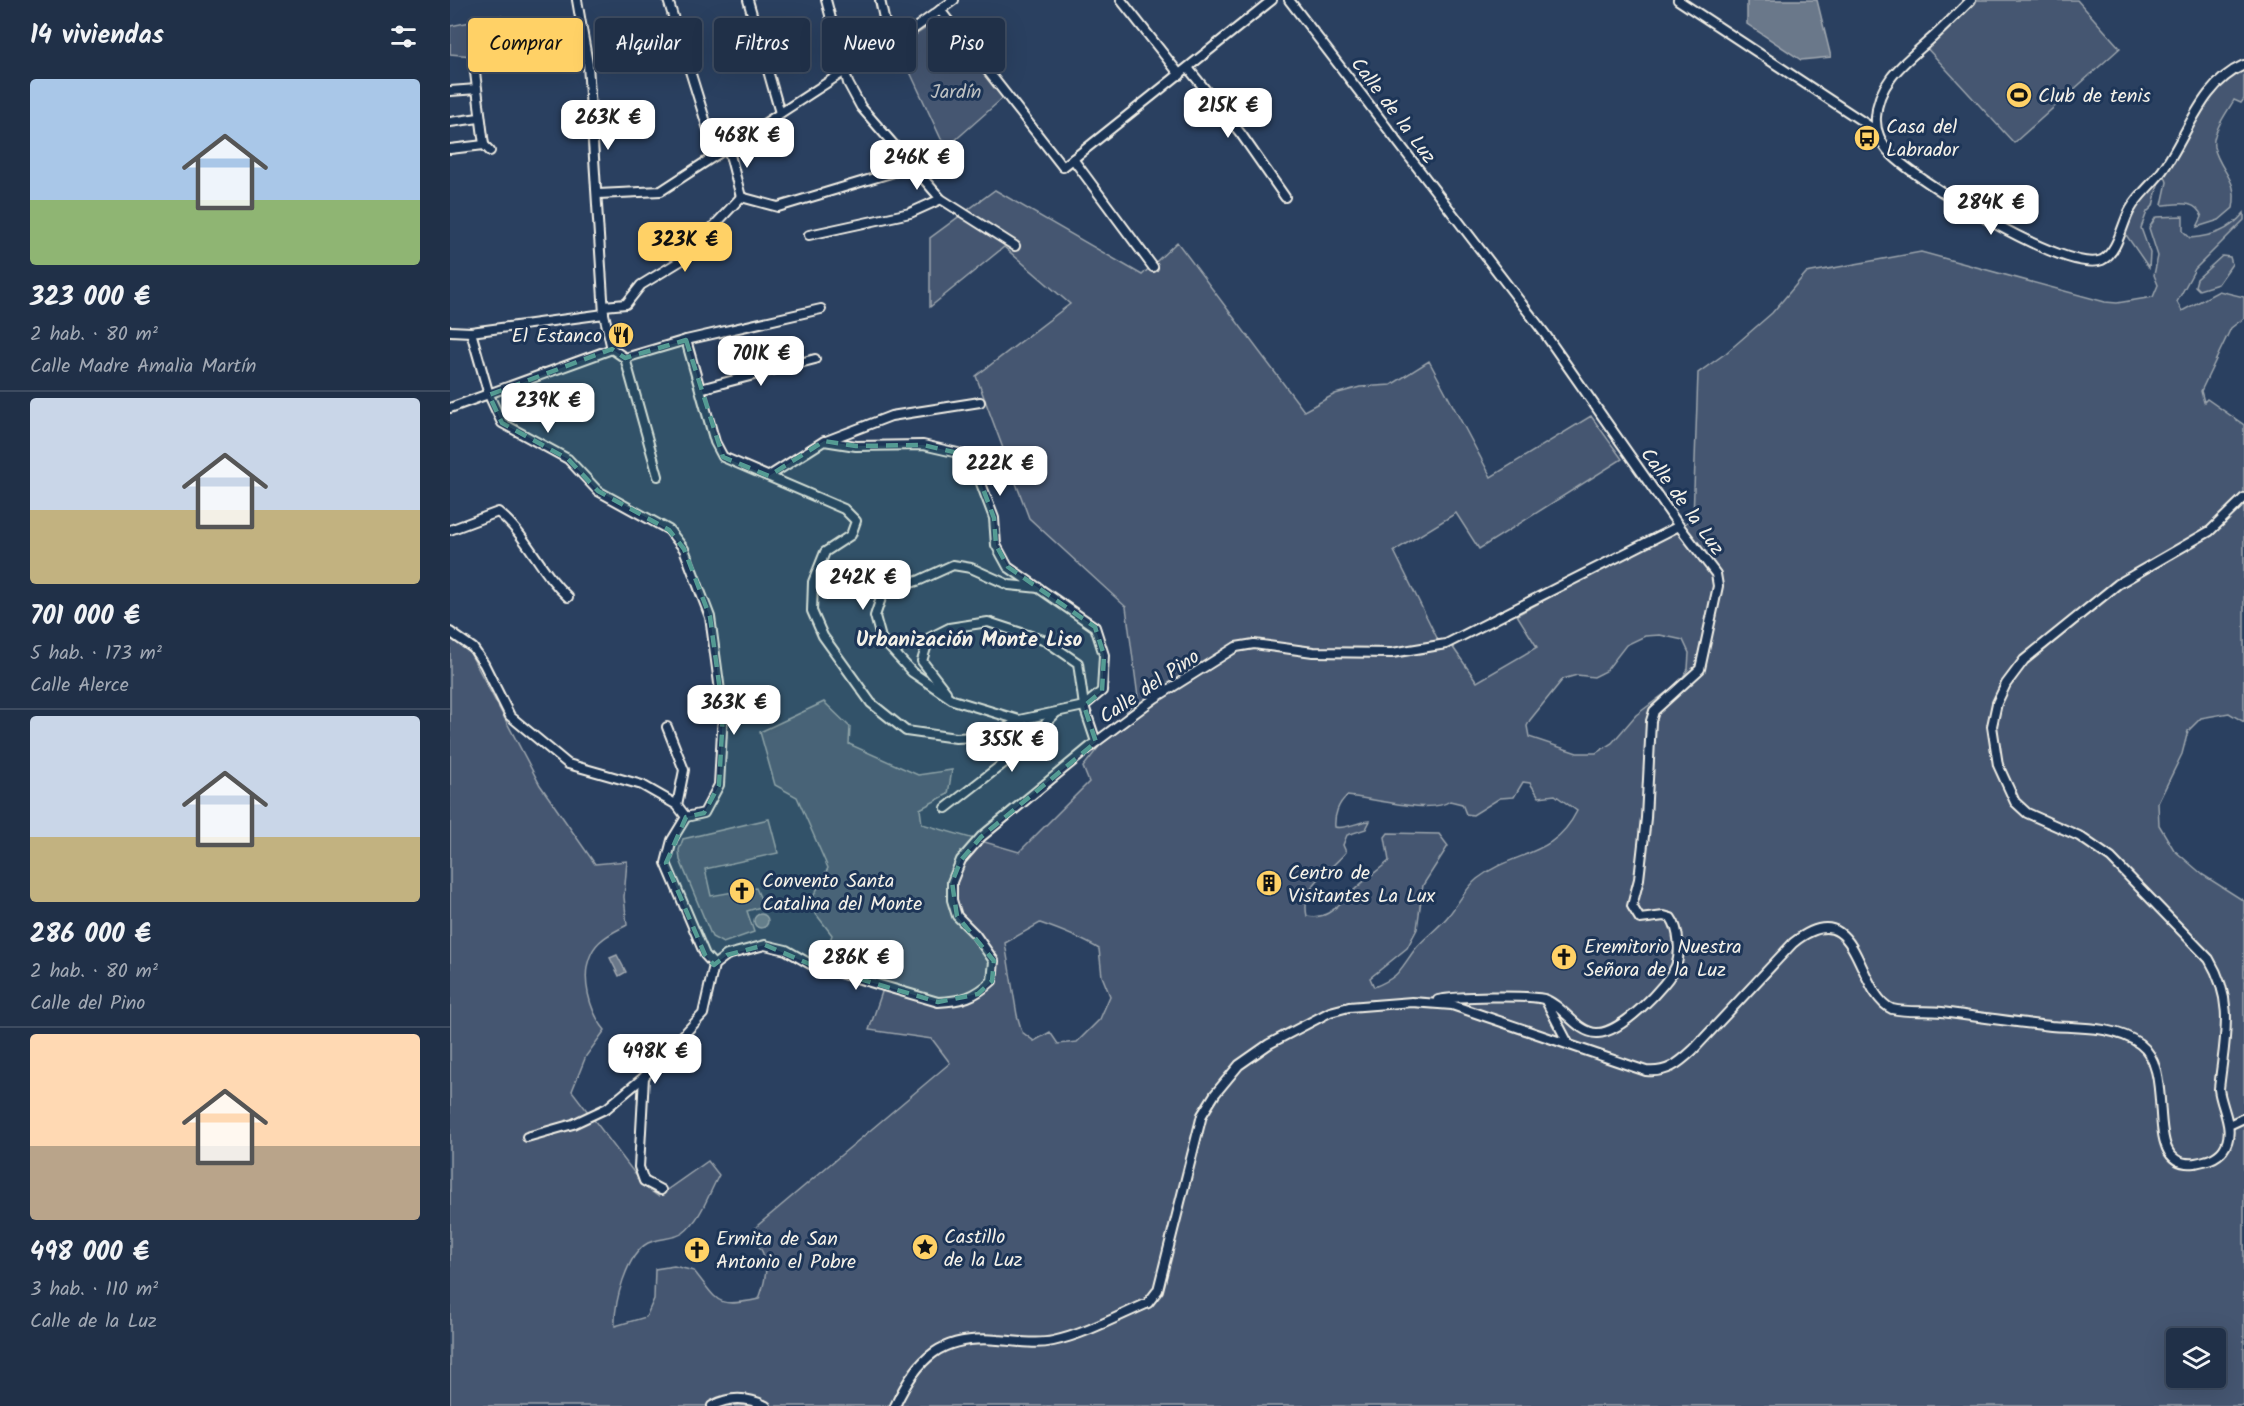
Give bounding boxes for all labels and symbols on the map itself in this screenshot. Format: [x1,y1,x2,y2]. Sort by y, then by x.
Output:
street label: Calle de la Luz [1341,51,1443,172]
park label: Jardín [931,77,981,109]
sports icon: Club de tenis [2004,80,2034,110]
place label: Club de tenis [2038,81,2151,113]
pin: 215K € [1179,88,1277,139]
pin: 263K € [559,100,657,151]
place label: Casa del Labrador [1886,112,1960,167]
pin: 468K € [698,118,796,169]
bus stop icon: Casa del Labrador [1852,123,1882,153]
pin: 246K € [868,140,966,191]
pin: 284K € [1942,185,2040,236]
pin: 323K € [636,222,734,273]
restaurant icon: El Estanco [606,320,636,350]
place label: El Estanco [511,321,602,353]
pin: 701K € [712,336,810,387]
pin: 239K € [499,383,597,434]
street label: Calle de la Luz [1631,441,1732,563]
pin: 222K € [951,446,1049,497]
pin: 242K € [814,560,912,611]
district label: Urbanización Monte Liso [856,624,1083,657]
street label: Calle del Pino [1093,642,1207,733]
pin: 363K € [685,685,783,736]
pin: 355K € [963,722,1061,773]
place label: Centro de Visitantes La Lux [1288,858,1436,913]
place label: Convento Santa Catalina del Monte [762,866,922,921]
building icon: Centro de Visitantes La Lux [1254,868,1284,898]
church icon: Convento Santa Catalina del Monte [727,876,757,906]
place label: Eremitorio Nuestra Señora de la Luz [1584,932,1742,987]
pin: 286K € [807,940,905,991]
church icon: Eremitorio Nuestra Señora de la Luz [1549,942,1579,972]
pin: 498K € [606,1034,704,1085]
place label: Castillo de la Luz [944,1222,1023,1277]
place label: Ermita de San Antonio el Pobre [716,1224,856,1279]
place icon: Castillo de la Luz [910,1232,940,1262]
church icon: Ermita de San Antonio el Pobre [682,1235,712,1265]

